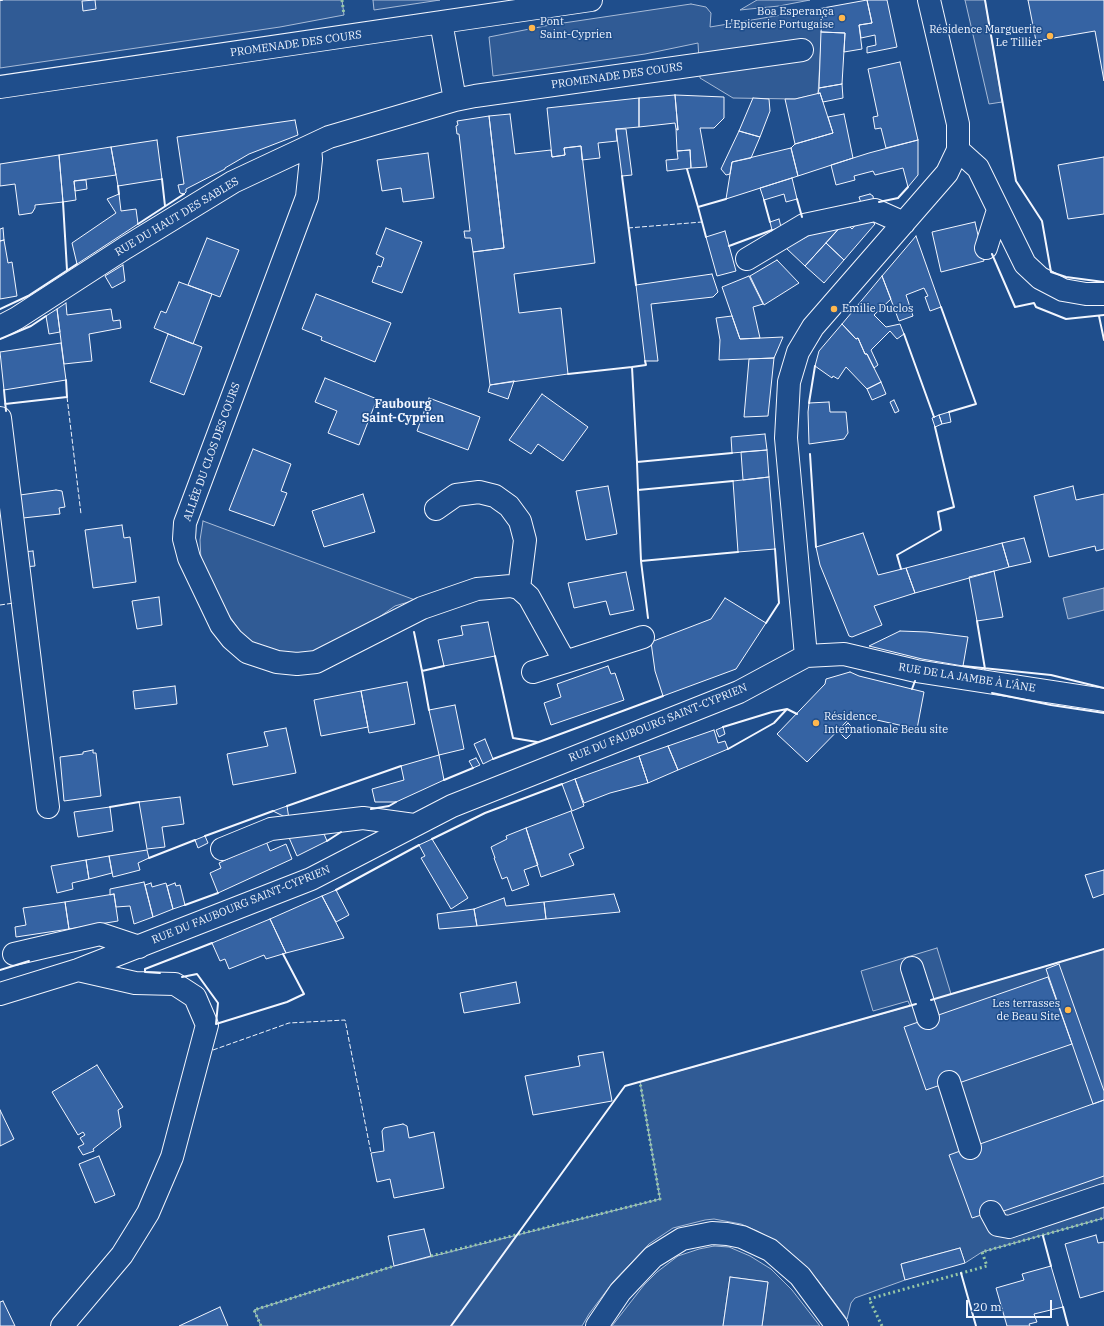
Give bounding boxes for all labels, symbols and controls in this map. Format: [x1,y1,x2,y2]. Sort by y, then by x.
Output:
place label: Boa Esperança L'Epicerie Portugaise [725,5,834,31]
marker: Boa Esperança L'Epicerie Portugaise [837,13,847,23]
place label: Pont Saint-Cyprien [540,15,612,41]
marker: Pont Saint-Cyprien [527,23,537,33]
place label: Résidence Marguerite Le Tillier [929,23,1042,49]
street label: PROMENADE DES COURS [229,28,363,60]
marker: Résidence Marguerite Le Tillier [1045,31,1055,41]
street label: PROMENADE DES COURS [550,60,684,92]
street label: RUE DU HAUT DES SABLES [113,175,241,259]
place label: Emilie Duclos [842,302,913,316]
marker: Emilie Duclos [829,304,839,314]
street label: ALLÉE DU CLOS DES COURS [181,381,243,523]
district label: Faubourg Saint-Cyprien [362,398,444,426]
street label: RUE DE LA JAMBE À L'ÂNE [898,661,1036,695]
street label: RUE DU FAUBOURG SAINT-CYPRIEN [567,681,749,765]
place label: Résidence Internationale Beau site [824,710,948,736]
marker: Résidence Internationale Beau site [811,718,821,728]
street label: RUE DU FAUBOURG SAINT-CYPRIEN [150,863,332,947]
place label: Les terrasses de Beau Site [992,997,1060,1023]
marker: Les terrasses de Beau Site [1063,1005,1073,1015]
scale bar [968,1292,1054,1318]
text: 20 m [973,1299,1002,1314]

